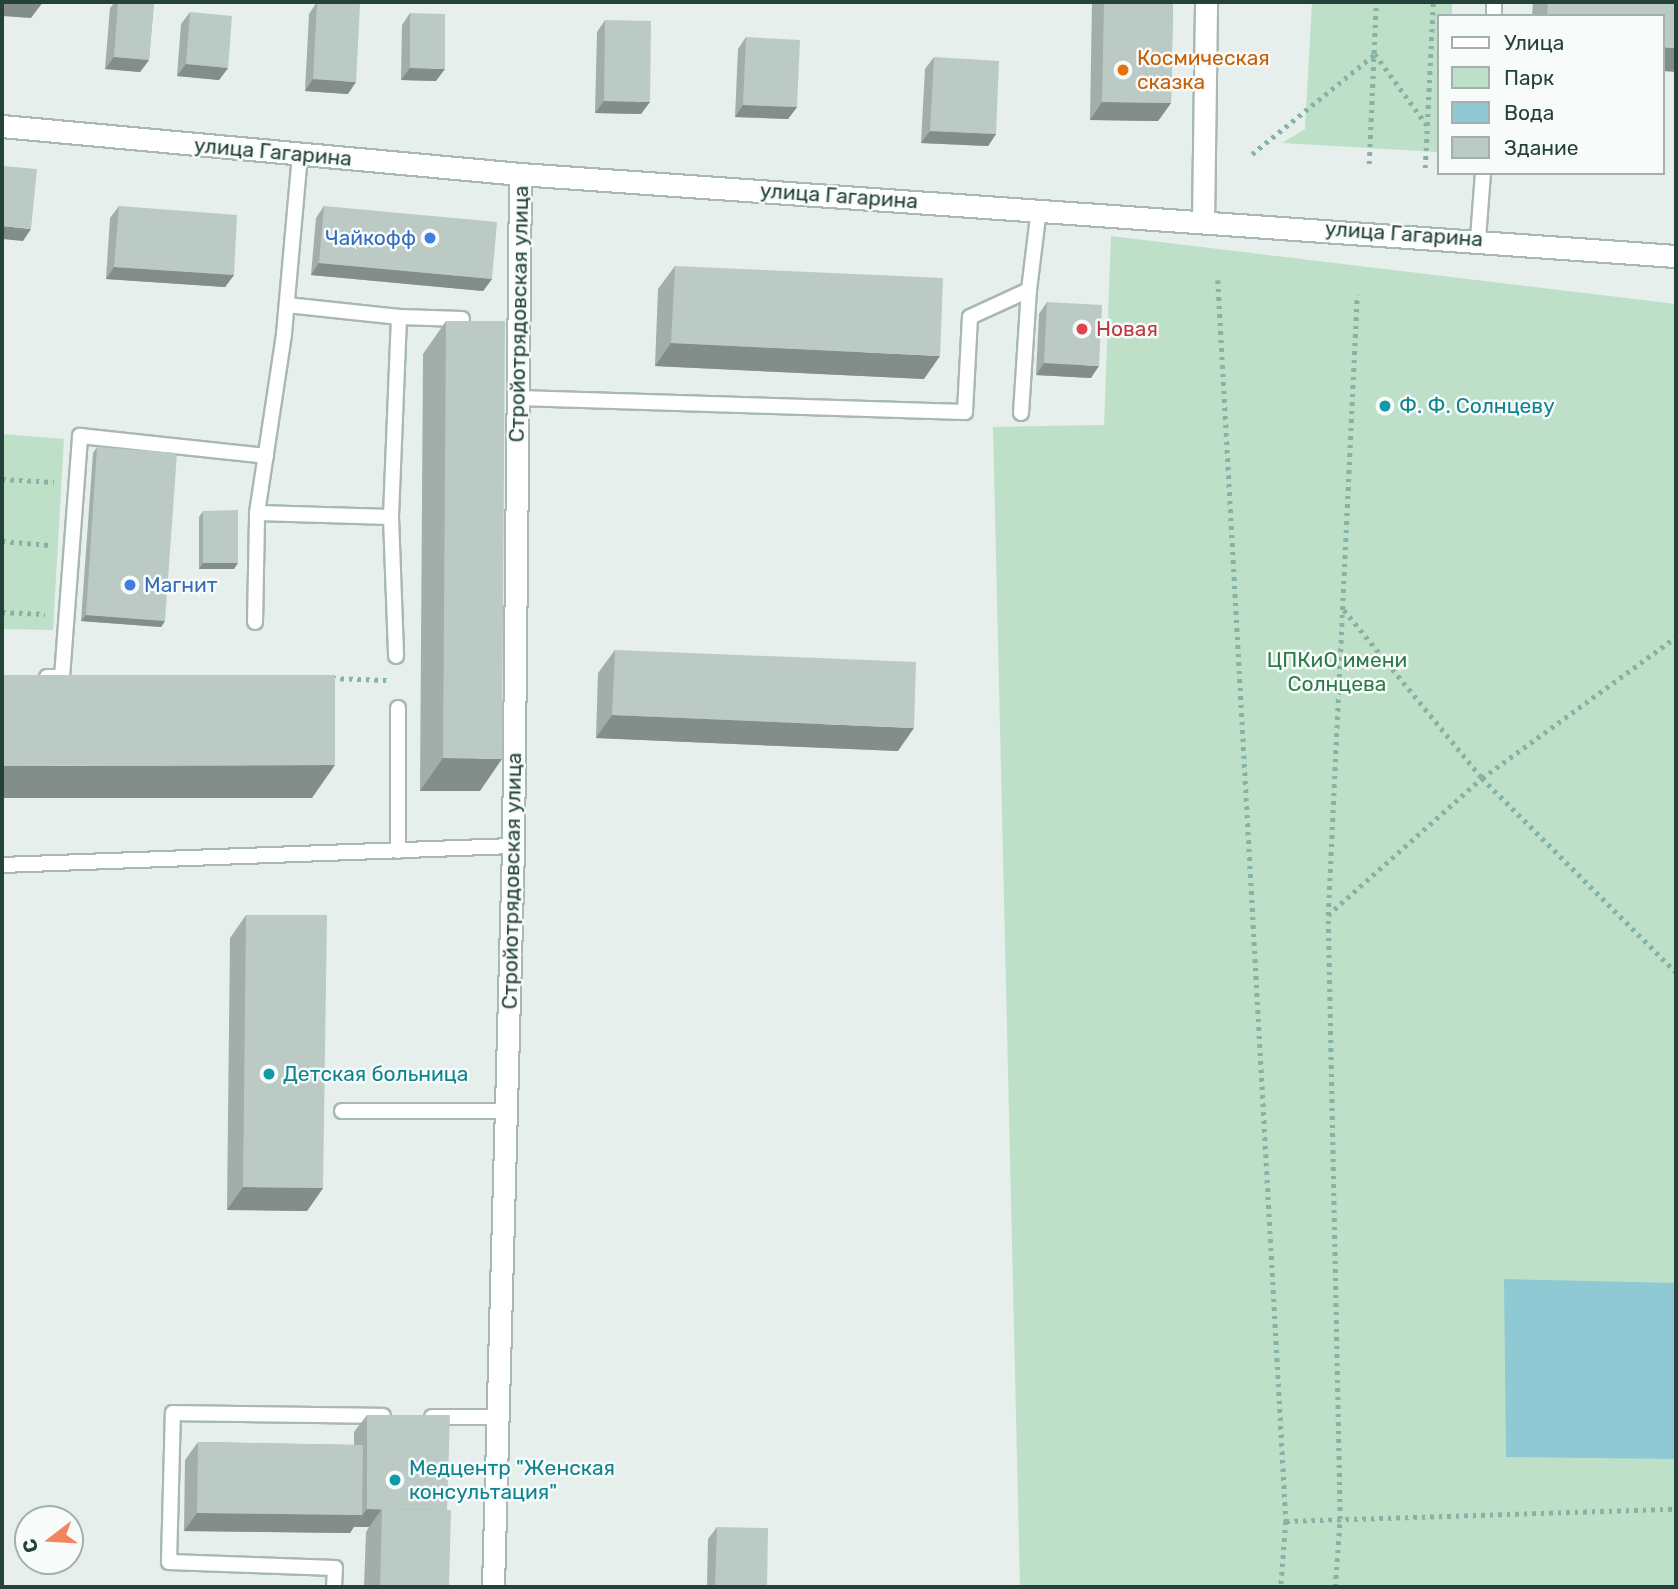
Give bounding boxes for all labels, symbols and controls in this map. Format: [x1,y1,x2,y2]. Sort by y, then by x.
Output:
legend [1436,14,1664,175]
text: Улица [1504,30,1564,55]
place label: Космическая сказка [1137,45,1270,95]
marker: Космическая сказка [1115,62,1131,78]
text: Парк [1504,65,1554,90]
text: Вода [1504,100,1554,125]
street label: улица Гагарина [193,133,353,171]
text: Здание [1504,135,1579,160]
street label: улица Гагарина [759,178,919,214]
street label: Стройотрядовская улица [504,185,534,443]
street label: улица Гагарина [1324,216,1484,252]
place label: Чайкофф [325,225,416,251]
marker: Чайкофф [422,230,438,246]
place label: Новая [1096,316,1158,342]
marker: Новая [1074,321,1090,337]
place label: Ф. Ф. Солнцеву [1399,393,1555,419]
marker: Ф. Ф. Солнцеву [1377,398,1393,414]
place label: Магнит [144,572,218,598]
marker: Магнит [122,577,138,593]
park label: ЦПКиО имени Солнцева [1267,647,1407,697]
street label: Стройотрядовская улица [497,752,527,1010]
place label: Детская больница [283,1061,468,1087]
marker: Детская больница [261,1066,277,1082]
place label: Медцентр "Женская консультация" [409,1455,615,1505]
marker: Медцентр "Женская консультация" [387,1472,403,1488]
north arrow [14,1505,84,1575]
text: С [17,1536,43,1555]

